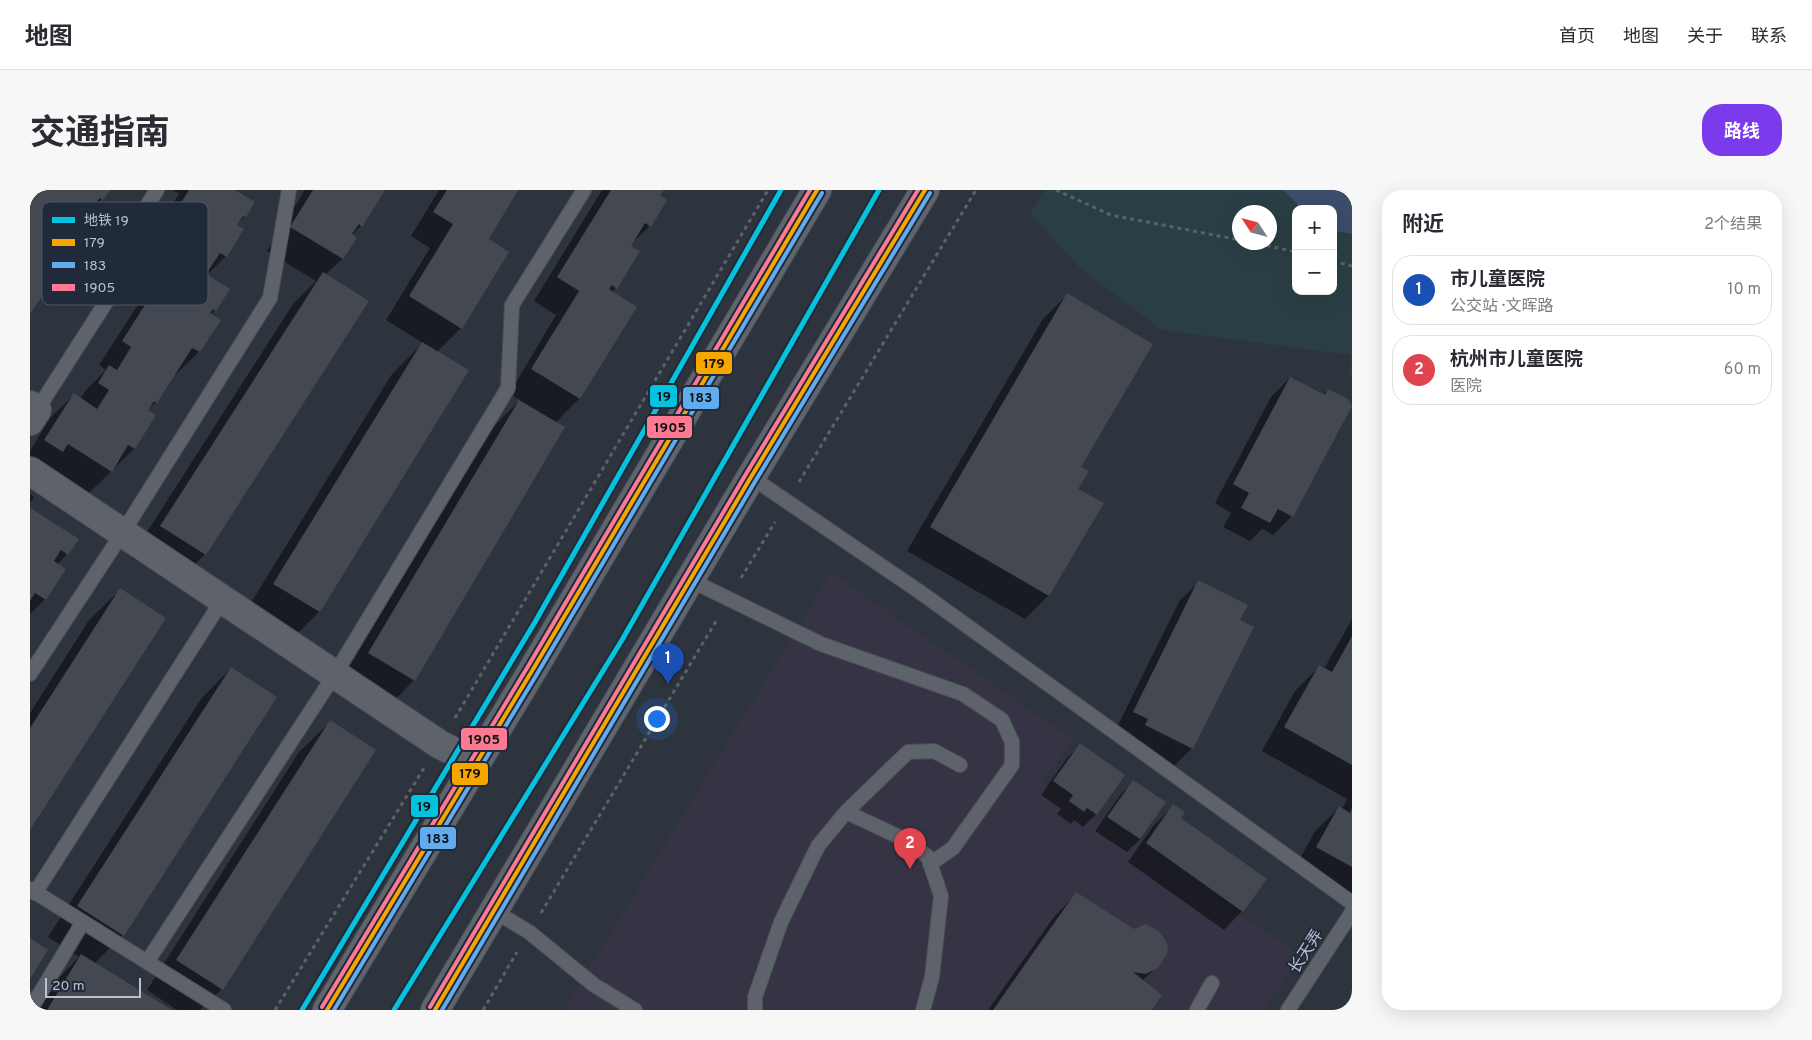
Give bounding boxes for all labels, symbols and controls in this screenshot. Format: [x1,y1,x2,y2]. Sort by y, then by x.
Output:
text: 地图 [25,23,73,53]
text: 首页 [1559,26,1595,49]
text: 地图 [1623,26,1659,49]
text: 关于 [1687,26,1723,49]
text: 联系 [1751,26,1787,49]
button: 路线 [1702,104,1782,156]
text: 交通指南 [30,113,170,157]
legend [42,202,208,305]
north arrow [1232,205,1277,250]
map controls [1292,205,1337,295]
button: + [1292,205,1337,250]
text: 附近 [1402,212,1444,239]
text: 地铁 19 [84,213,129,230]
text: 2个结果 [1704,215,1762,235]
text: 179 [84,235,105,252]
button: − [1292,250,1337,295]
text: 183 [84,258,106,275]
text: 市儿童医院 [1450,268,1545,292]
text: 1905 [84,280,115,297]
text: 1 [1416,280,1422,300]
text: 10 m [1727,280,1761,300]
text: 公交站 · 文晖路 [1450,297,1554,317]
text: 杭州市儿童医院 [1450,348,1583,372]
line badge: 179 [695,351,733,375]
text: 179 [703,356,725,373]
text: 2 [1414,360,1424,380]
text: 60 m [1724,360,1761,380]
text: 医院 [1450,377,1482,397]
line badge: 19 [649,384,678,408]
line badge: 183 [682,386,720,410]
text: 19 [657,389,671,406]
text: 183 [690,390,712,407]
line badge: 1905 [646,415,693,439]
text: 1905 [654,420,686,437]
pin: 1 [652,643,684,684]
your location [644,706,670,732]
line badge: 1905 [460,727,508,751]
text: 1905 [468,732,500,749]
line badge: 179 [451,762,489,786]
text: 179 [459,766,481,783]
line badge: 19 [410,794,439,818]
text: 19 [417,799,431,816]
line badge: 183 [419,826,457,850]
pin: 2 [894,828,926,869]
text: 183 [427,831,449,848]
street label: 长天弄 [1285,927,1328,978]
scale bar [45,975,141,998]
text: 20 m [52,978,85,995]

